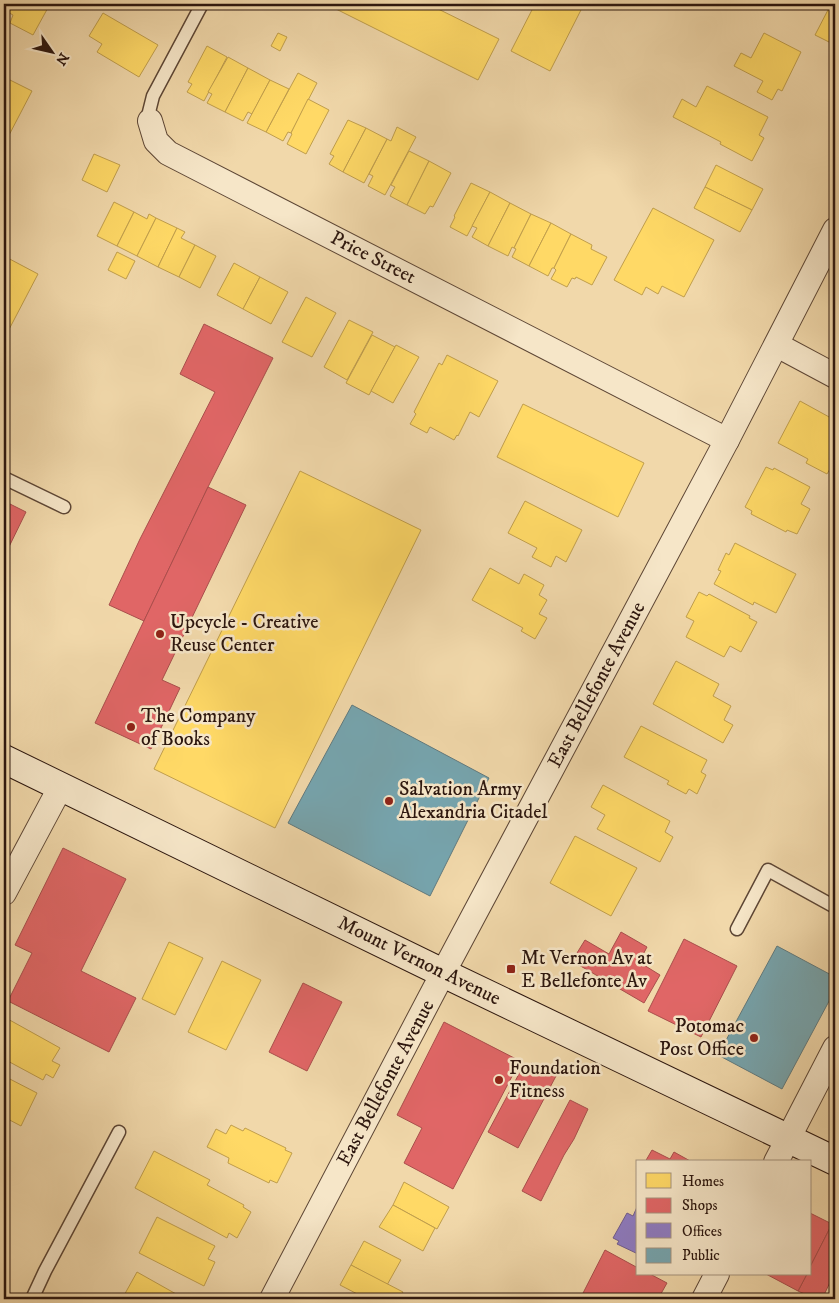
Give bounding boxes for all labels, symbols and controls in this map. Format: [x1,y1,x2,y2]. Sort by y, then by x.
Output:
north arrow [28,28,78,78]
text: N [51,49,73,69]
street label: Price Street [326,226,420,290]
street label: East Bellefonte Avenue [543,598,651,772]
place label: Upcycle - Creative Reuse Center [170,610,319,658]
marker: Upcycle - Creative Reuse Center [154,628,166,640]
place label: The Company of Books [141,704,256,752]
marker: The Company of Books [125,721,137,733]
place label: Salvation Army Alexandria Citadel [399,777,548,825]
marker: Salvation Army Alexandria Citadel [383,795,395,807]
street label: Mount Vernon Avenue [333,911,505,1011]
place label: Mt Vernon Av at E Bellefonte Av [521,946,652,994]
marker: Mt Vernon Av at E Bellefonte Av [505,963,517,975]
street label: East Bellefonte Avenue [332,996,440,1170]
place label: Potomac Post Office [659,1014,744,1062]
marker: Potomac Post Office [748,1032,760,1044]
place label: Foundation Fitness [509,1056,601,1104]
marker: Foundation Fitness [493,1074,505,1086]
legend [636,1160,812,1276]
text: Homes [682,1172,724,1191]
text: Shops [682,1196,718,1215]
text: Offices [682,1222,722,1241]
text: Public [682,1246,720,1265]

